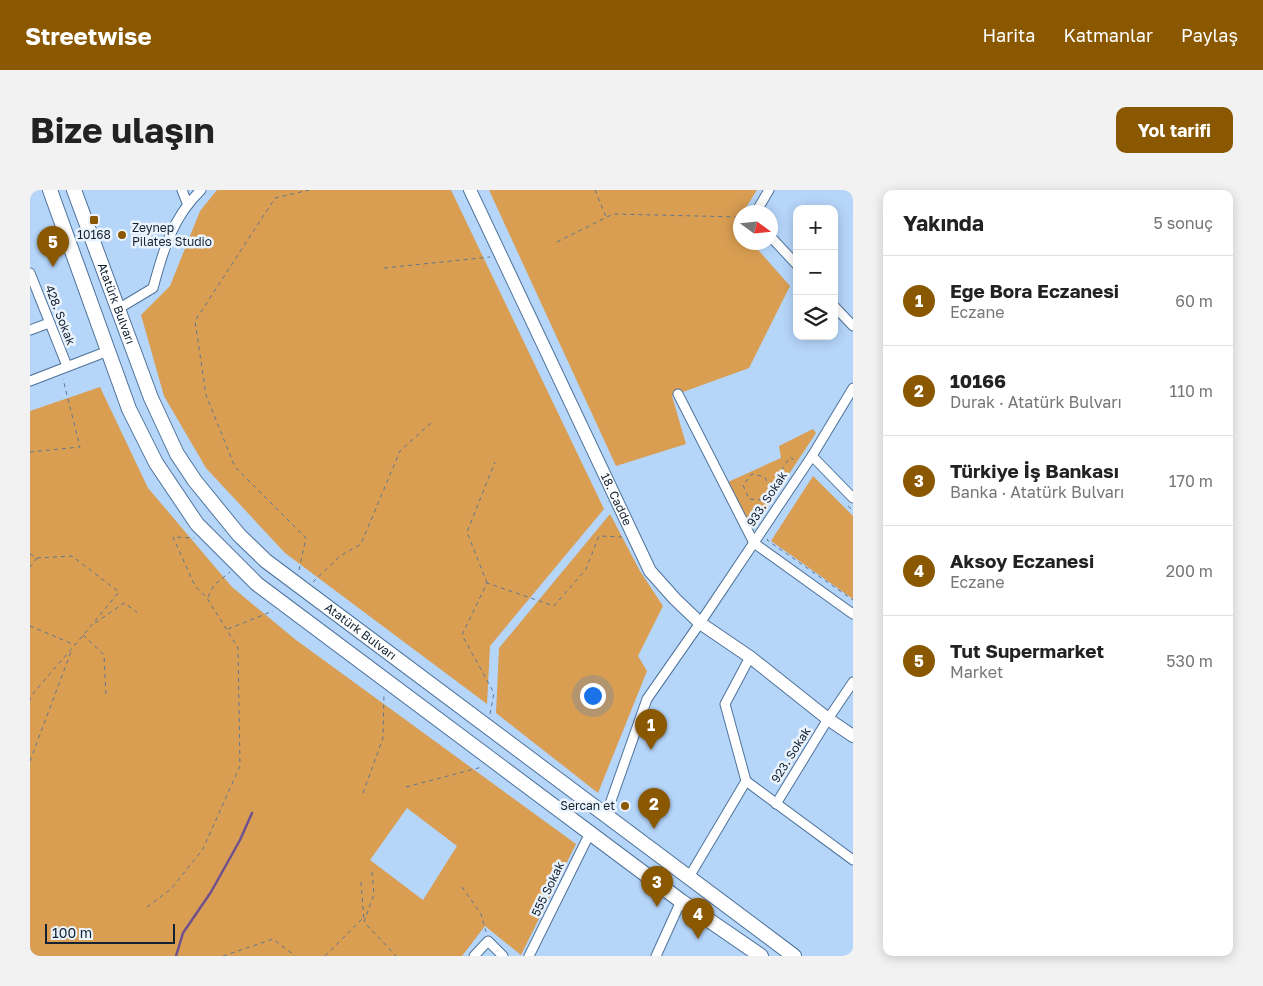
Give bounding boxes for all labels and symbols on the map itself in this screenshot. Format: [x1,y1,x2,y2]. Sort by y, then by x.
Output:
north arrow [733,205,778,250]
marker: 10168 [88,214,100,226]
place label: Zeynep Pilates Studio [132,220,212,249]
pin: 5 [37,226,69,267]
place label: 10168 [77,227,111,242]
marker: Zeynep Pilates Studio [116,229,128,241]
street label: Atatürk Bulvarı [95,261,138,346]
street label: 428. Sokak [42,283,79,347]
street label: 933. Sokak [743,468,790,529]
street label: 18. Cadde [598,470,635,528]
street label: Atatürk Bulvarı [322,600,399,663]
your location [580,683,606,709]
pin: 1 [635,709,667,750]
street label: 923. Sokak [768,724,814,785]
pin: 2 [638,788,670,829]
place label: Sercan et [560,798,615,813]
marker: Sercan et [619,800,631,812]
street label: 555 Sokak [528,859,567,919]
pin: 3 [641,866,673,907]
pin: 4 [682,898,714,939]
scale bar [45,921,175,944]

